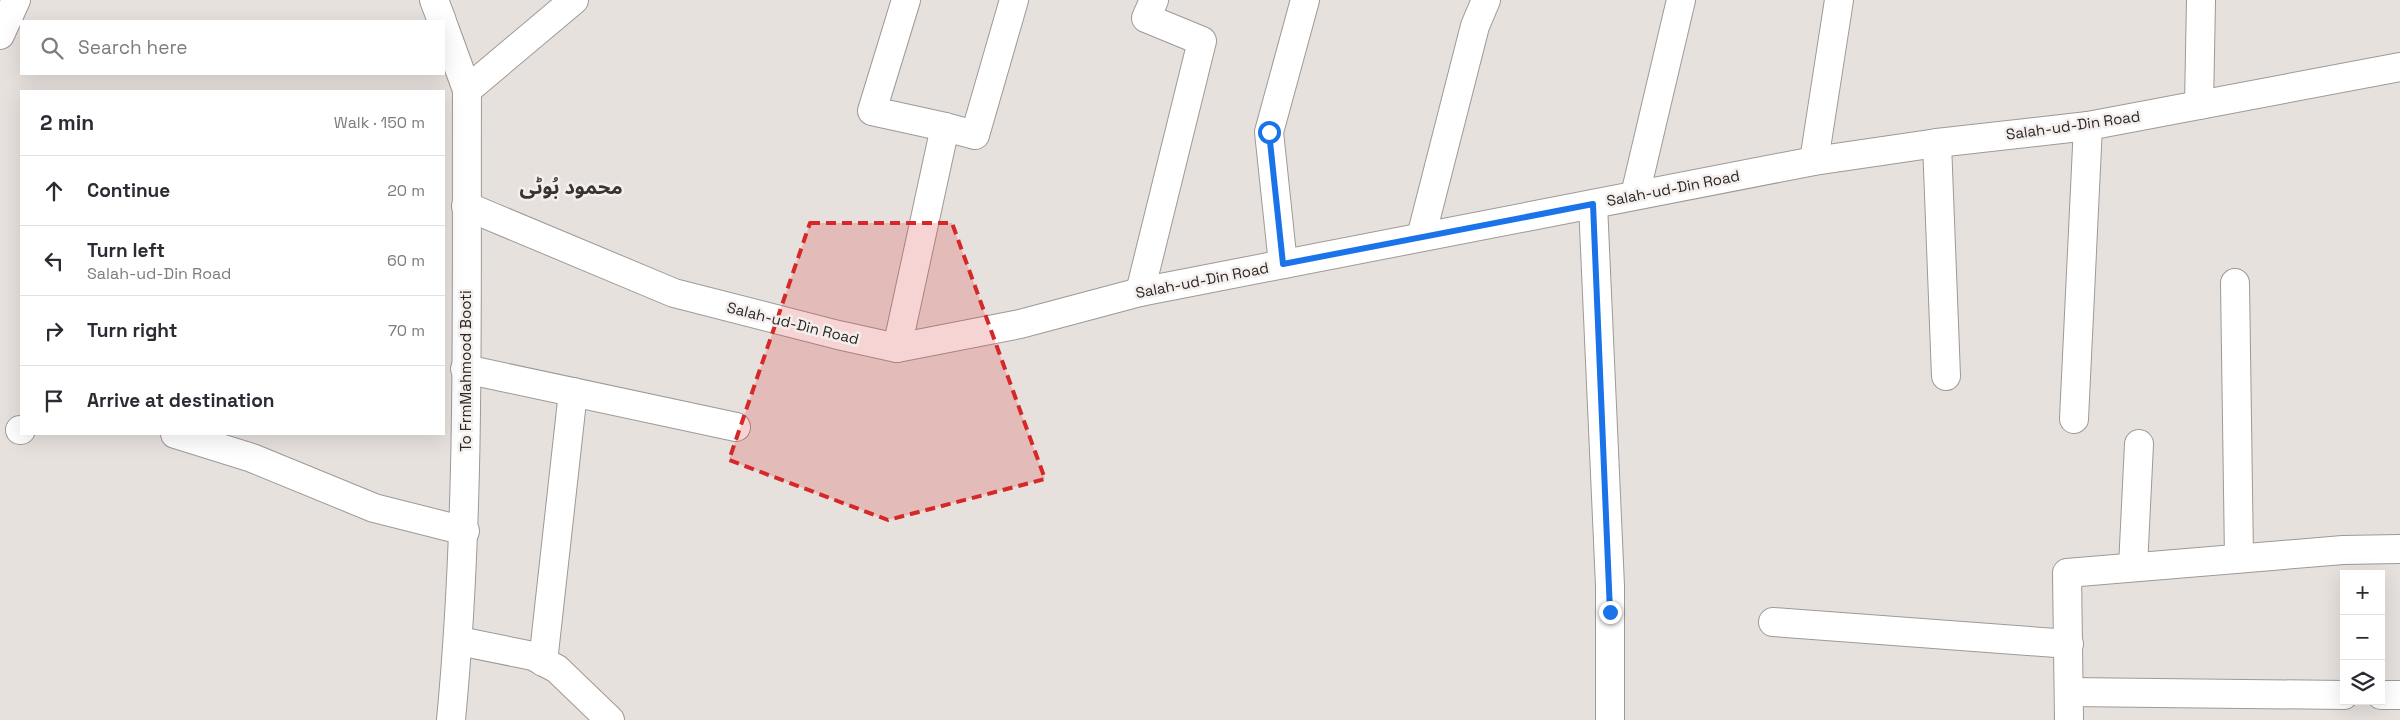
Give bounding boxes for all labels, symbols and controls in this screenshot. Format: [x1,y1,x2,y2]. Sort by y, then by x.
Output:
search box [20,20,445,75]
icon: search [38,34,66,62]
text: Search here [78,35,188,60]
street label: Salah-ud-Din Road [2005,106,2141,144]
text: 2 min [40,109,94,136]
text: Walk · 150 m [334,112,425,133]
route start [1258,121,1281,144]
street label: Salah-ud-Din Road [1605,166,1741,210]
district label: محمود بُوٹی [519,174,623,200]
icon: ahead [40,177,68,205]
text: Continue [87,178,170,203]
text: 20 m [387,180,425,201]
text: Turn left [87,238,165,263]
icon: left [40,247,68,275]
text: 60 m [387,250,425,271]
street label: Salah-ud-Din Road [1134,258,1270,302]
text: Salah-ud-Din Road [87,263,231,284]
street label: To FrmMahmood Booti [456,290,475,452]
street label: Salah-ud-Din Road [725,297,861,349]
icon: right [40,317,68,345]
text: Turn right [87,318,177,343]
text: 70 m [388,320,425,341]
icon: arrive [40,387,68,415]
text: Arrive at destination [87,388,275,413]
map controls [2340,570,2385,705]
button: + [2340,570,2385,615]
route end [1599,601,1622,624]
button: − [2340,615,2385,660]
button: layers [2340,660,2385,705]

